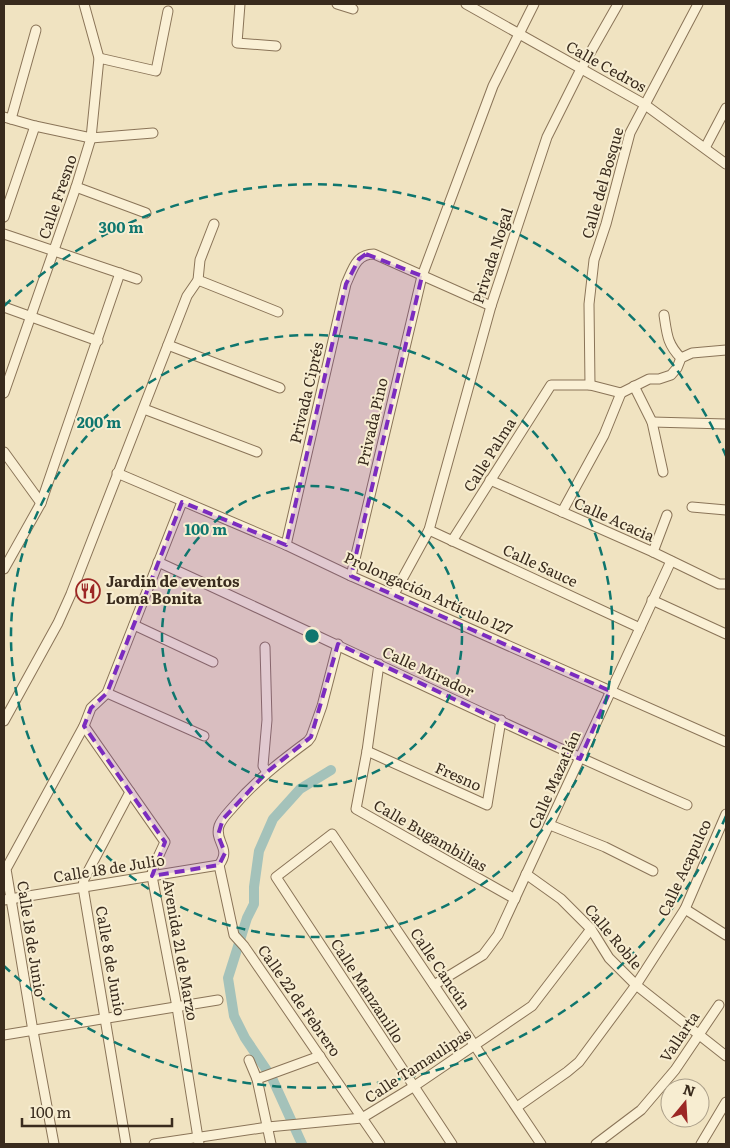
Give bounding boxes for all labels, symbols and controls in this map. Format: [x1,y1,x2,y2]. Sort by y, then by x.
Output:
street label: Calle Cedros [562,34,651,97]
street label: Calle del Bosque [575,124,629,241]
street label: Calle Fresno [31,151,82,242]
street label: Privada Nogal [465,205,518,306]
text: 300 m [99,215,143,238]
street label: Privada Ciprés [283,339,328,446]
street label: Privada Pino [350,375,393,468]
text: 200 m [77,410,121,433]
street label: Calle Palma [457,412,521,496]
street label: Calle Acacia [571,491,659,547]
text: 100 m [185,517,227,540]
street label: Calle Sauce [499,537,582,592]
street label: Prolongación Artículo 127 [341,545,517,640]
place label: Jardin de eventos Loma Bonita [106,569,240,609]
restaurant icon: Jardin de eventos Loma Bonita [75,578,101,604]
centre of rings [303,627,321,645]
street label: Calle Mirador [379,639,478,702]
street label: Calle Mazatlán [522,726,586,832]
street label: Fresno [432,755,486,796]
street label: Calle Bugambilias [370,793,492,877]
street label: Calle Acapulco [651,815,716,920]
street label: Calle 18 de Julio [51,847,166,888]
street label: Avenida 21 de Marzo [158,877,205,1023]
street label: Calle 18 de Junio [12,879,53,999]
street label: Calle Roble [580,898,649,974]
street label: Calle 8 de Junio [90,904,133,1018]
street label: Calle Cancún [405,923,477,1014]
street label: Calle Manzanillo [326,933,411,1047]
street label: Calle 22 de Febrero [253,939,348,1061]
street label: Vallarta [653,1005,705,1066]
street label: Calle Tamaulipas [359,1022,475,1108]
north arrow [660,1078,710,1128]
text: N [681,1078,698,1101]
scale bar [22,1096,172,1128]
text: 100 m [30,1100,71,1123]

